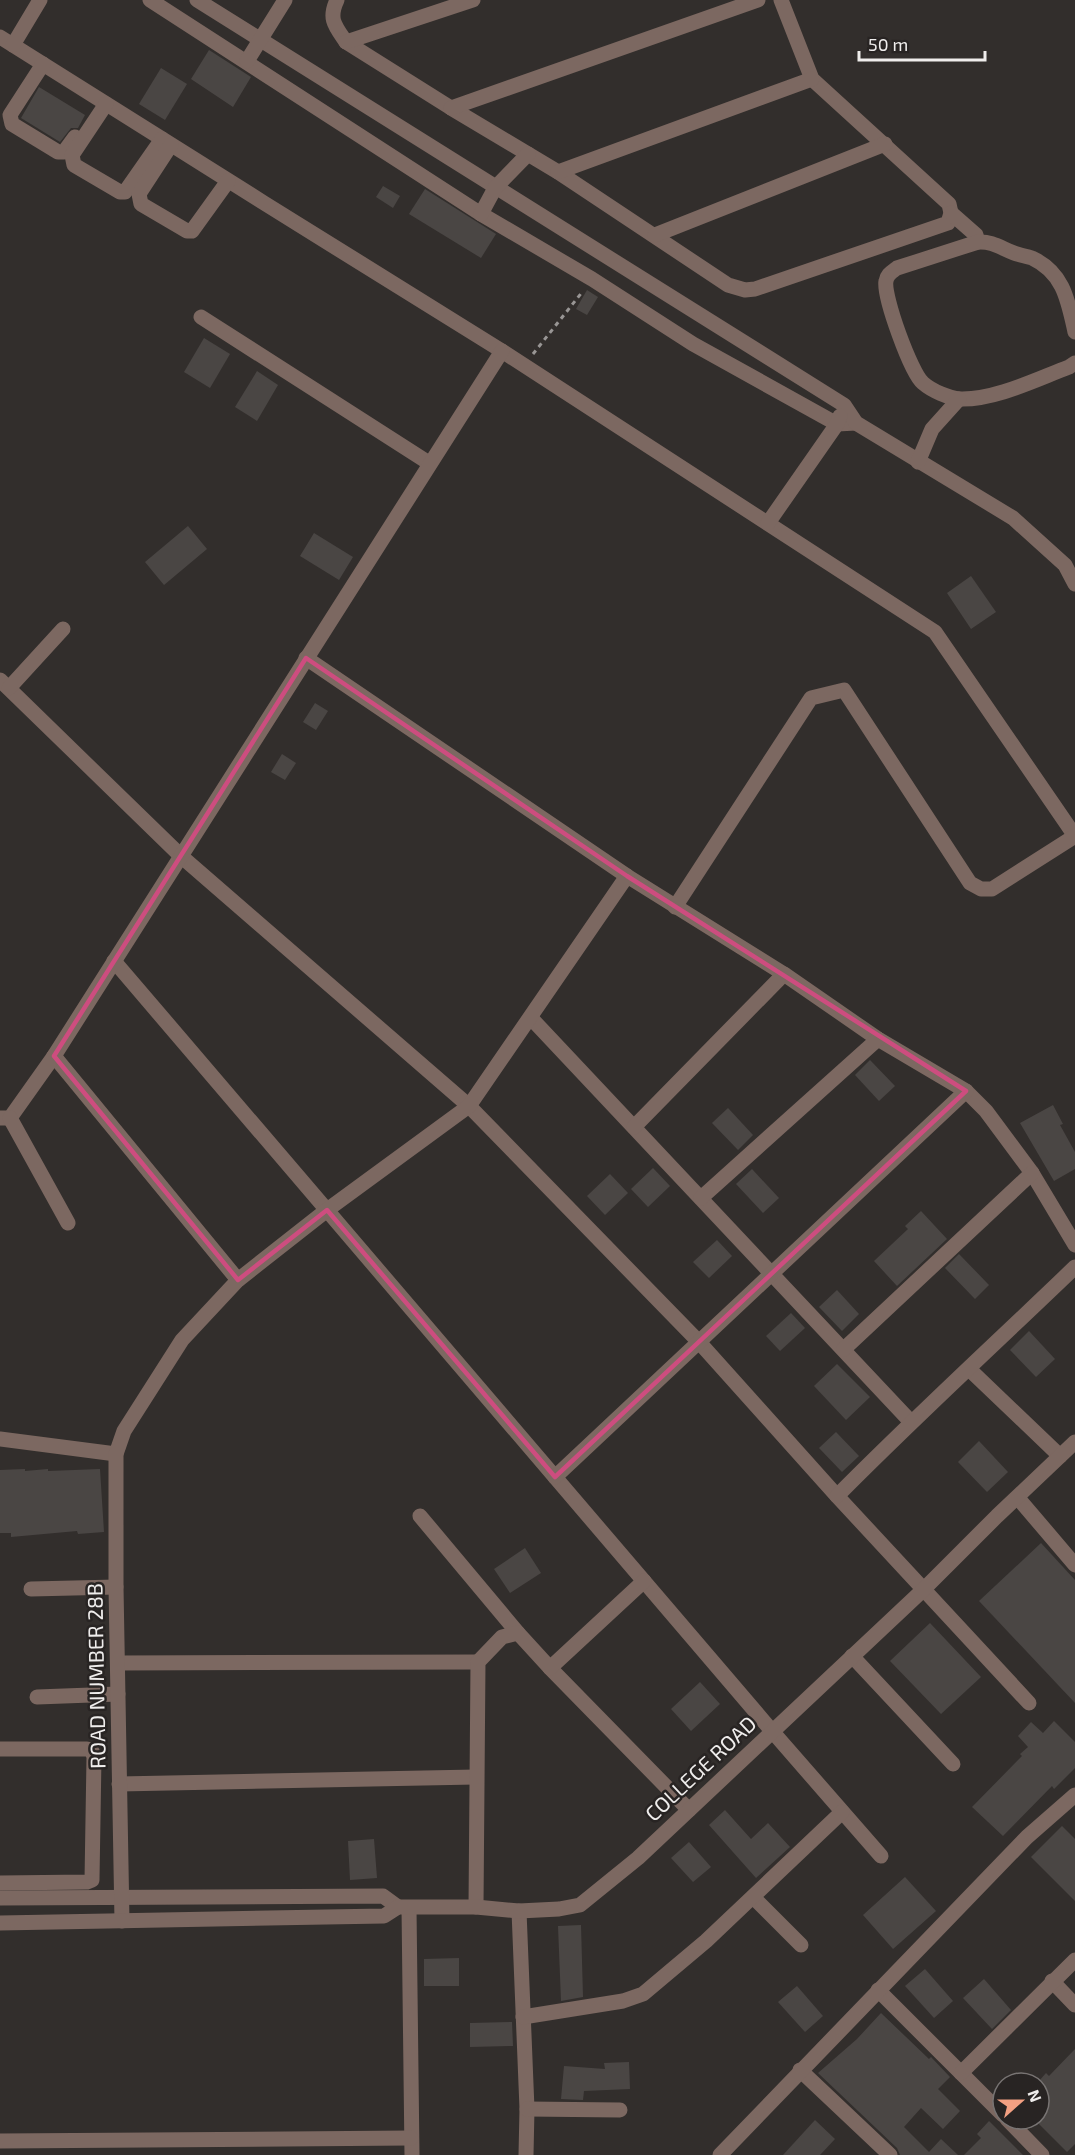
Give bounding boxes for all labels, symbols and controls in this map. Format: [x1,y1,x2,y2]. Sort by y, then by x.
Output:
scale bar [859,24,985,62]
text: 50 m [868,33,908,55]
street label: ROAD NUMBER 28B [81,1583,110,1769]
street label: COLLEGE ROAD [639,1710,761,1826]
north arrow [991,2071,1051,2131]
text: N [1025,2087,1046,2104]

